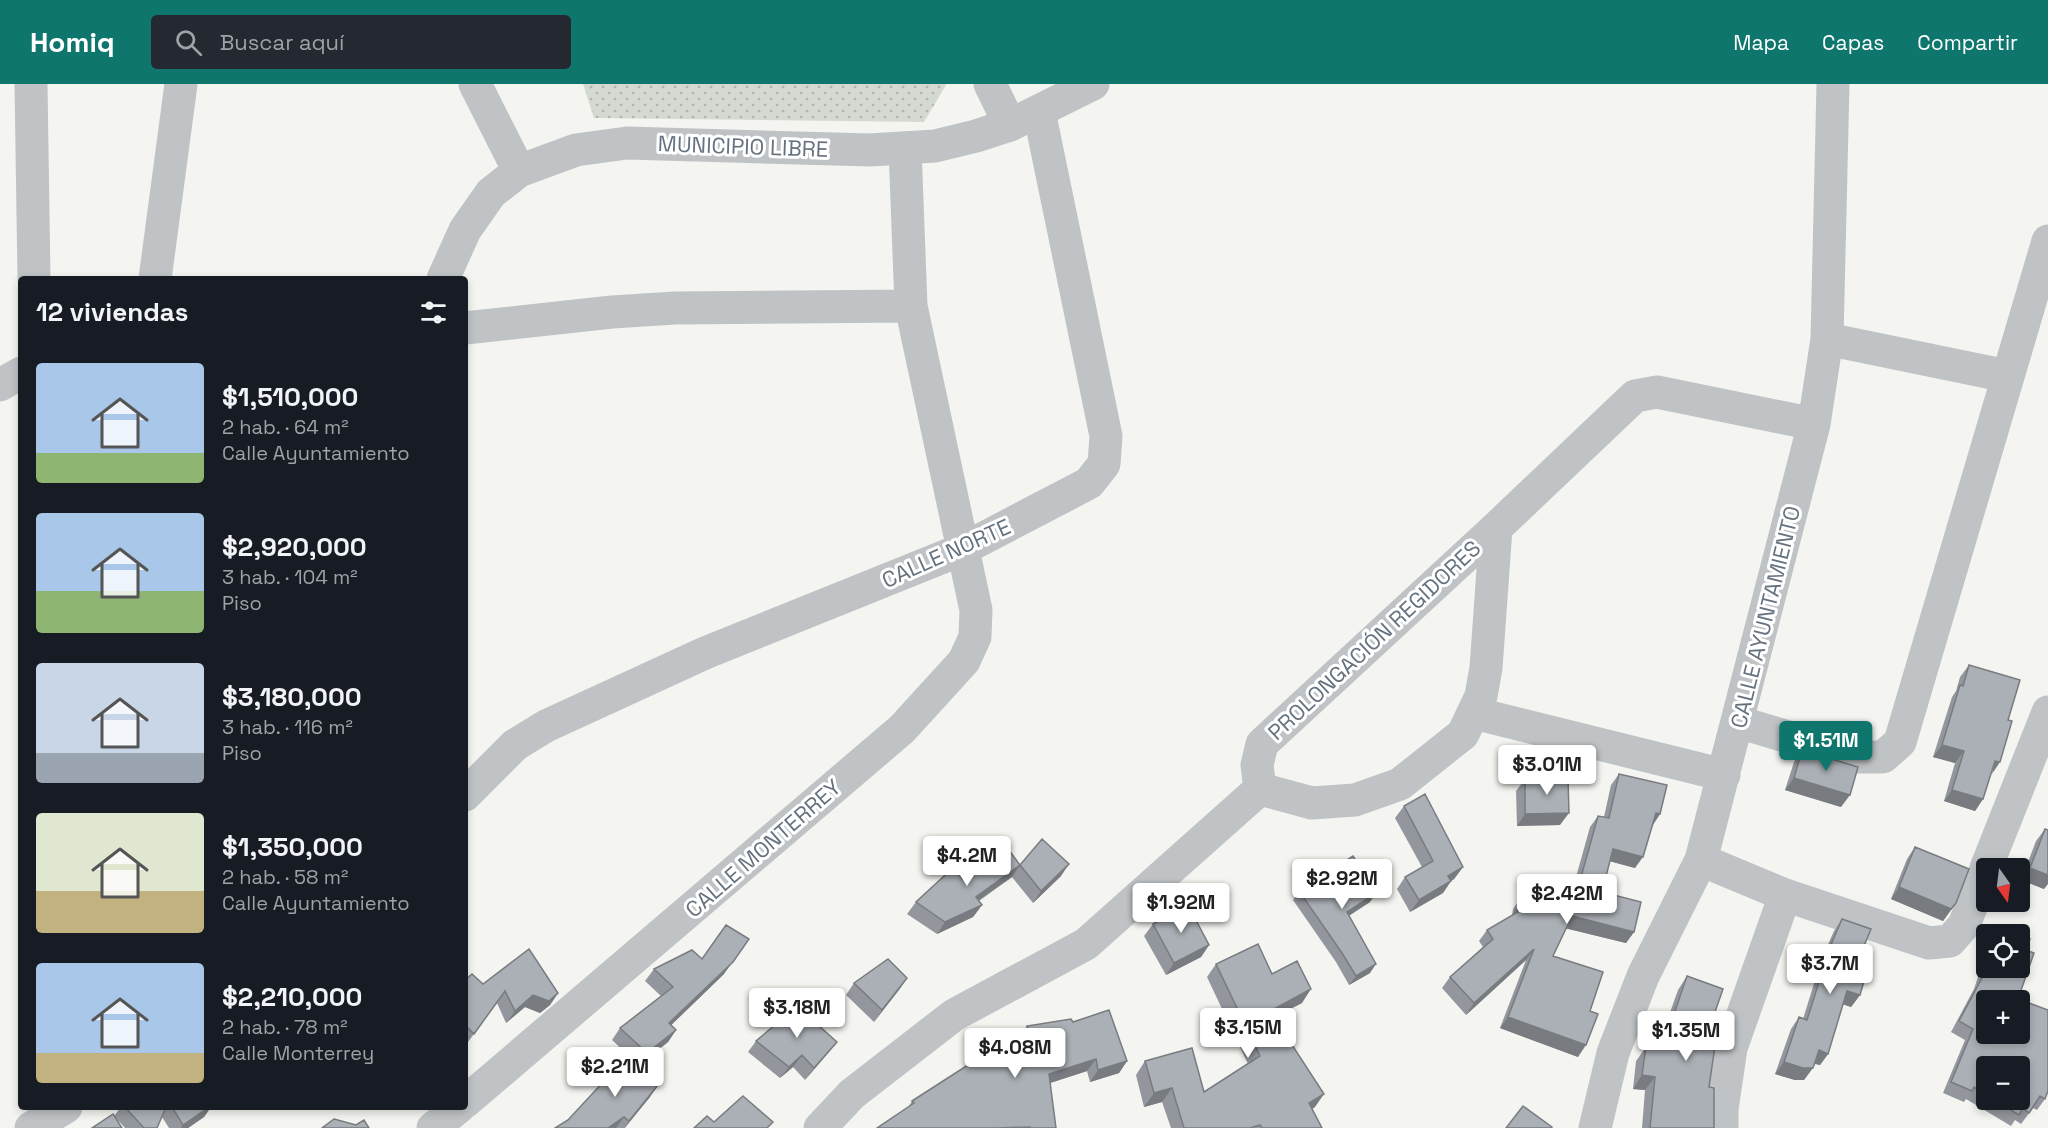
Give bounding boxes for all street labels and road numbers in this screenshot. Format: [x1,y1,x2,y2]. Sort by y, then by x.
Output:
street label: MUNICIPIO LIBRE [657,129,829,163]
street label: CALLE AYUNTAMIENTO [1724,503,1806,731]
street label: CALLE NORTE [877,512,1015,594]
street label: PROLONGACIÓN REGIDORES [1262,534,1486,746]
street label: CALLE MONTERREY [679,772,847,923]

